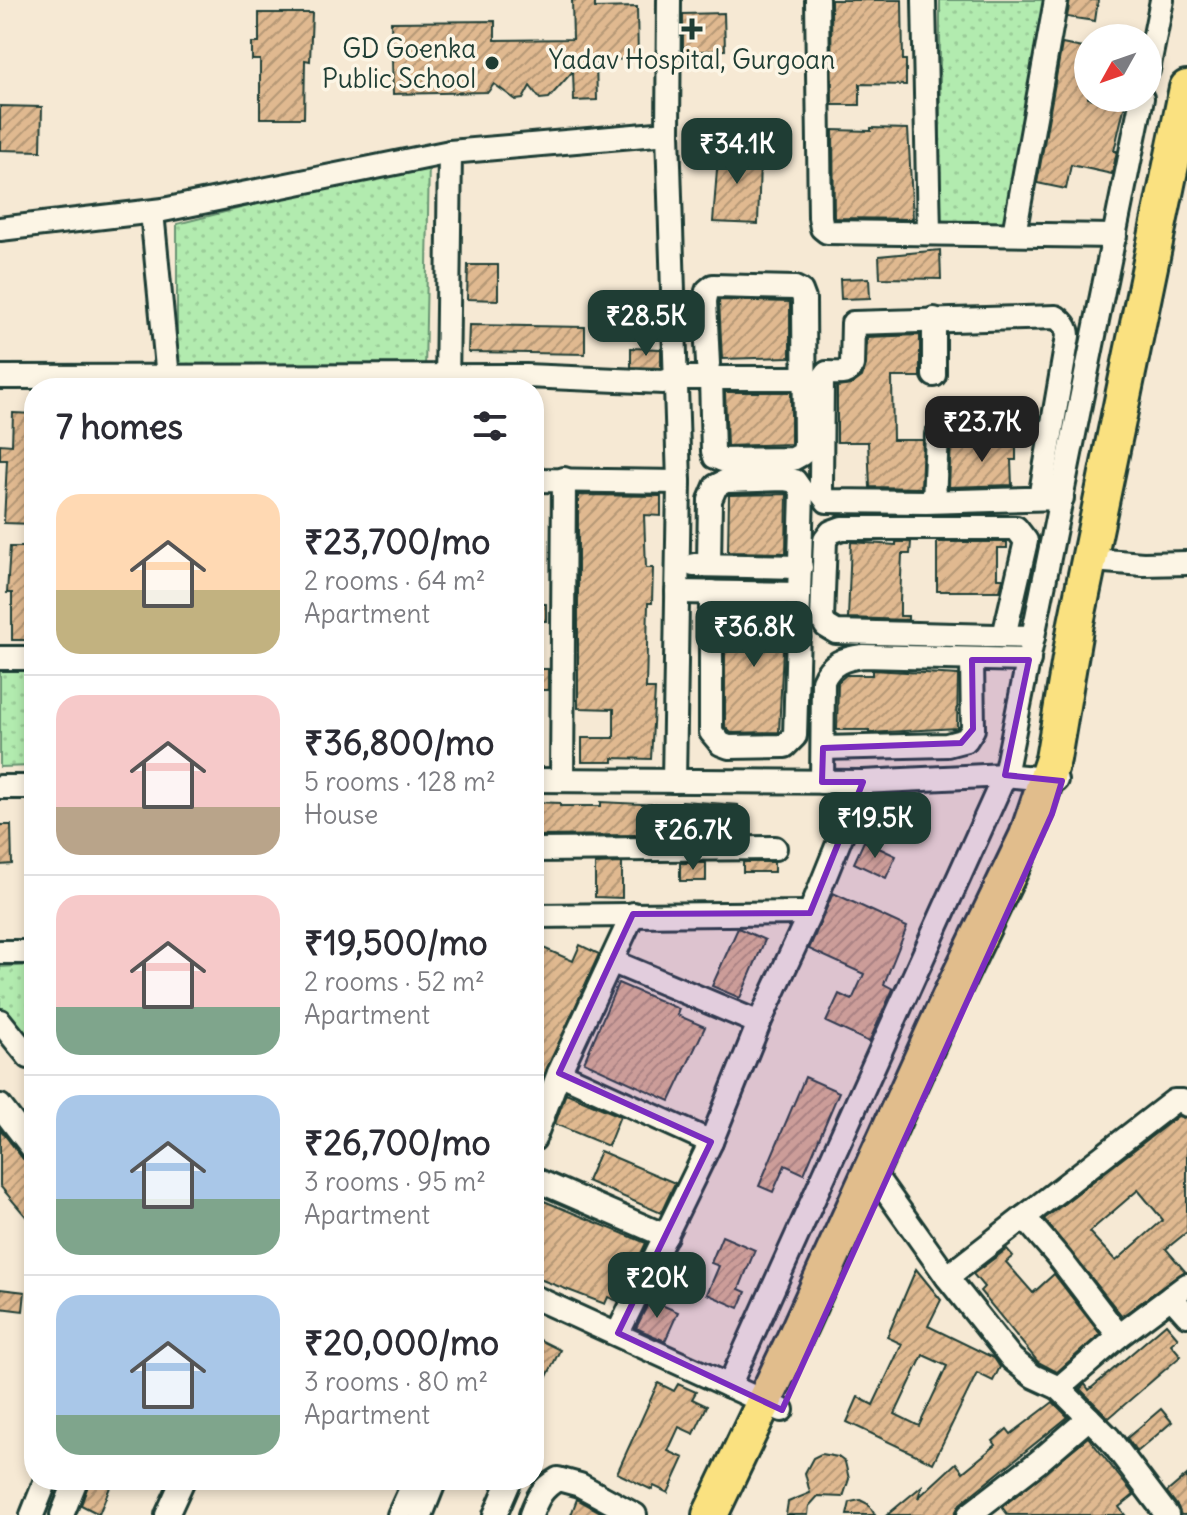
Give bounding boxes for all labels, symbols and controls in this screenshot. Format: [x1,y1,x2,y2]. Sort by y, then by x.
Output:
marker: Yadav Hospital, Gurgoan [681,18,703,40]
north arrow [1074,24,1162,112]
map controls [1074,24,1162,112]
place label: GD Goenka Public School [322,32,476,95]
place label: Yadav Hospital, Gurgoan [549,43,835,76]
marker: GD Goenka Public School [483,54,501,72]
pin: ₹34.1K [672,118,802,186]
text: ₹34.1K [699,127,775,160]
pin: ₹28.5K [581,290,711,358]
text: ₹28.5K [606,299,686,332]
pin: ₹23.7K [917,396,1047,464]
icon: filters [468,404,512,448]
text: 7 homes [56,405,183,448]
text: ₹23.7K [943,405,1021,438]
text: ₹23,700/mo [304,520,490,563]
icon: home [120,526,216,622]
text: 2 rooms · 64 m² [304,564,486,597]
text: Apartment [304,597,430,630]
pin: ₹36.8K [689,601,819,669]
text: ₹36.8K [713,610,795,643]
text: ₹36,800/mo [304,721,494,764]
icon: home [120,727,216,823]
text: 5 rooms · 128 m² [304,765,496,798]
pin: ₹19.5K [810,792,940,860]
text: House [304,798,378,831]
text: ₹19.5K [837,801,913,834]
pin: ₹26.7K [628,804,758,872]
text: ₹26.7K [654,813,732,846]
text: ₹19,500/mo [304,921,488,964]
icon: home [120,927,216,1023]
text: 2 rooms · 52 m² [304,965,485,998]
text: Apartment [304,998,430,1031]
text: ₹26,700/mo [304,1121,491,1164]
icon: home [120,1127,216,1223]
text: 3 rooms · 95 m² [304,1165,486,1198]
text: Apartment [304,1198,430,1231]
pin: ₹20K [610,1252,704,1320]
text: ₹20K [626,1261,688,1294]
text: ₹20,000/mo [304,1321,499,1364]
icon: home [120,1327,216,1423]
text: 3 rooms · 80 m² [304,1365,488,1398]
text: Apartment [304,1398,430,1431]

